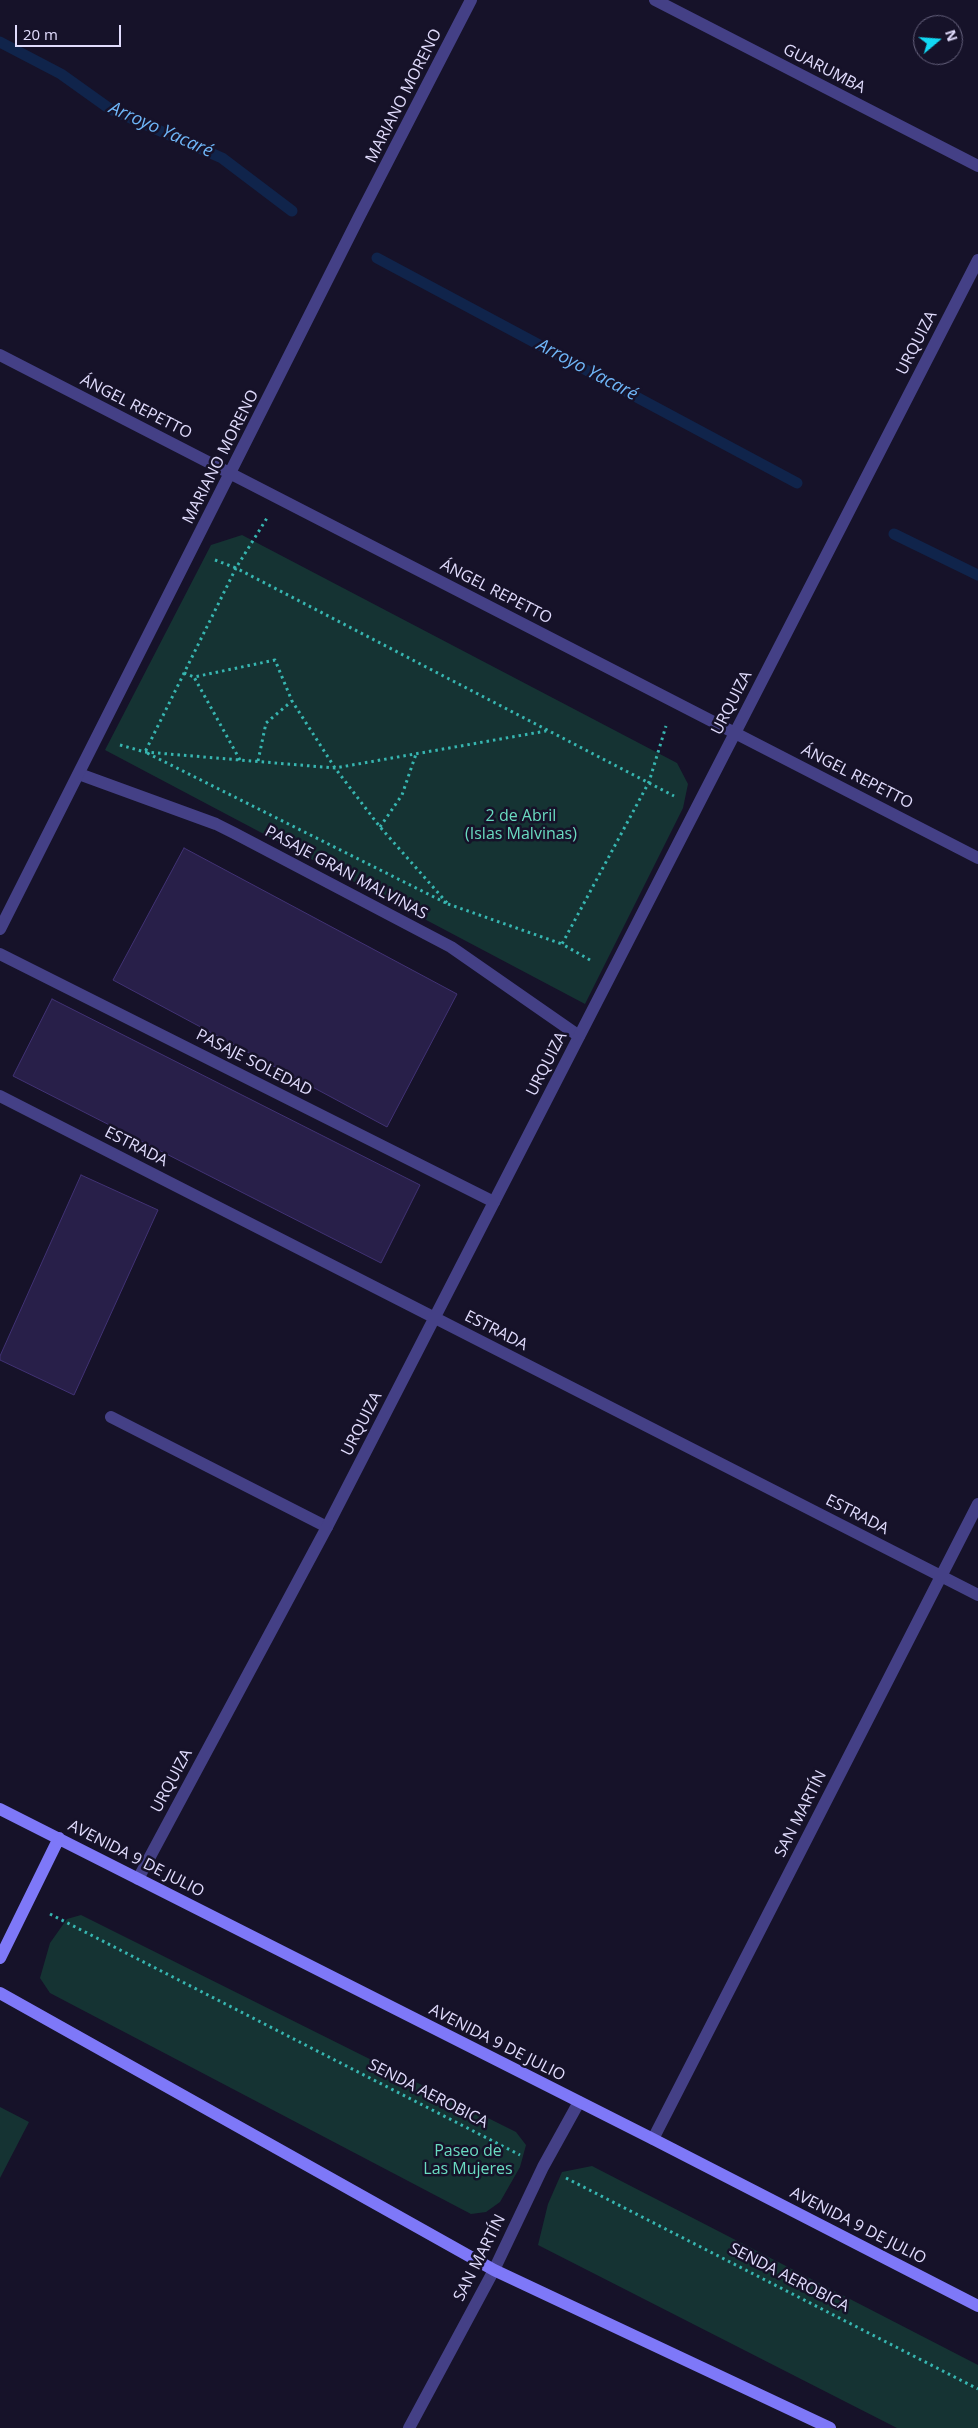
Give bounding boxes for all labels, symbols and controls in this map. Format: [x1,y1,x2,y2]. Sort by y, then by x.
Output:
scale bar [18,15,124,47]
north arrow [913,15,963,65]
text: 20 m [23,24,58,44]
street label: MARIANO MORENO [362,26,446,166]
text: N [941,27,963,44]
street label: GUARUMBA [780,40,868,98]
water label: Arroyo Yacaré [106,98,216,162]
street label: URQUIZA [893,308,941,378]
water label: Arroyo Yacaré [533,334,641,406]
street label: ÁNGEL REPETTO [77,371,195,443]
street label: MARIANO MORENO [179,387,263,527]
street label: ÁNGEL REPETTO [437,556,555,628]
street label: URQUIZA [708,668,756,738]
street label: ÁNGEL REPETTO [798,741,916,813]
park label: 2 de Abril (Islas Malvinas) [465,806,577,844]
street label: PASAJE GRAN MALVINAS [261,822,431,924]
street label: PASAJE SOLEDAD [193,1025,315,1101]
street label: URQUIZA [523,1029,571,1099]
street label: ESTRADA [101,1123,171,1171]
street label: ESTRADA [461,1307,531,1355]
street label: URQUIZA [338,1389,386,1459]
street label: ESTRADA [822,1491,892,1539]
street label: URQUIZA [147,1746,197,1816]
street label: SAN MARTÍN [771,1767,831,1861]
street label: AVENIDA 9 DE JULIO [65,1816,207,1902]
street label: AVENIDA 9 DE JULIO [426,2000,568,2086]
street label: SENDA AEROBICA [365,2056,491,2132]
park label: Paseo de Las Mujeres [423,2141,513,2179]
street label: AVENIDA 9 DE JULIO [787,2183,929,2269]
street label: SAN MARTÍN [450,2211,510,2305]
street label: SENDA AEROBICA [726,2240,852,2316]

